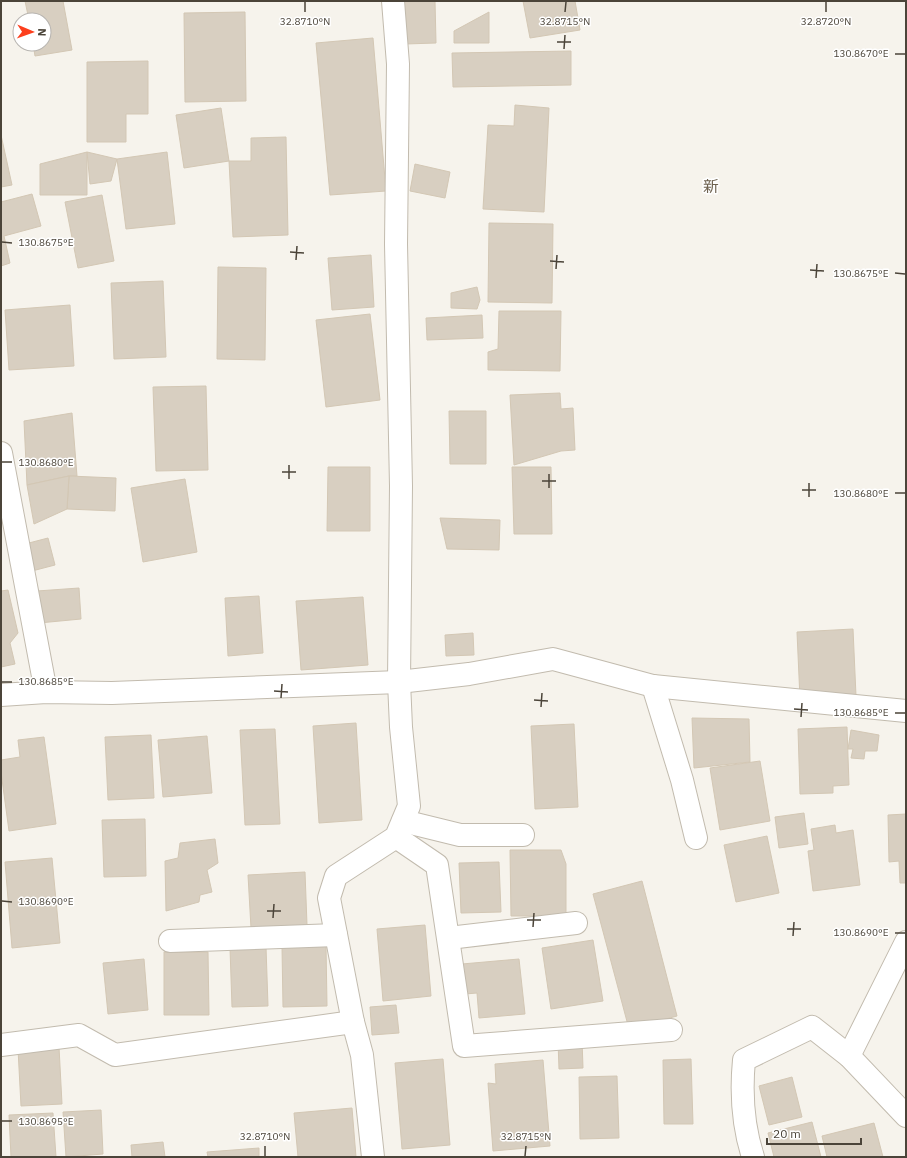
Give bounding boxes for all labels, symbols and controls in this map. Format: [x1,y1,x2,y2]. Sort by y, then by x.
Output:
north arrow [12,12,52,52]
text: 32.8710°N [280,15,330,28]
text: 32.8715°N [540,15,590,28]
text: 32.8720°N [801,15,851,28]
text: N [35,28,49,37]
text: 130.8670°E [833,47,889,60]
district label: 新 [703,176,719,196]
text: 130.8675°E [18,236,74,249]
text: 130.8675°E [833,267,889,280]
text: 130.8680°E [18,456,74,469]
text: 130.8680°E [833,487,889,500]
text: 130.8685°E [18,675,74,688]
text: 130.8685°E [833,706,889,719]
text: 130.8690°E [18,895,74,908]
text: 130.8690°E [833,926,889,939]
text: 130.8695°E [18,1115,74,1128]
scale bar [767,1120,861,1146]
text: 20 m [773,1126,801,1141]
text: 32.8710°N [240,1130,290,1143]
text: 32.8715°N [501,1130,551,1143]

